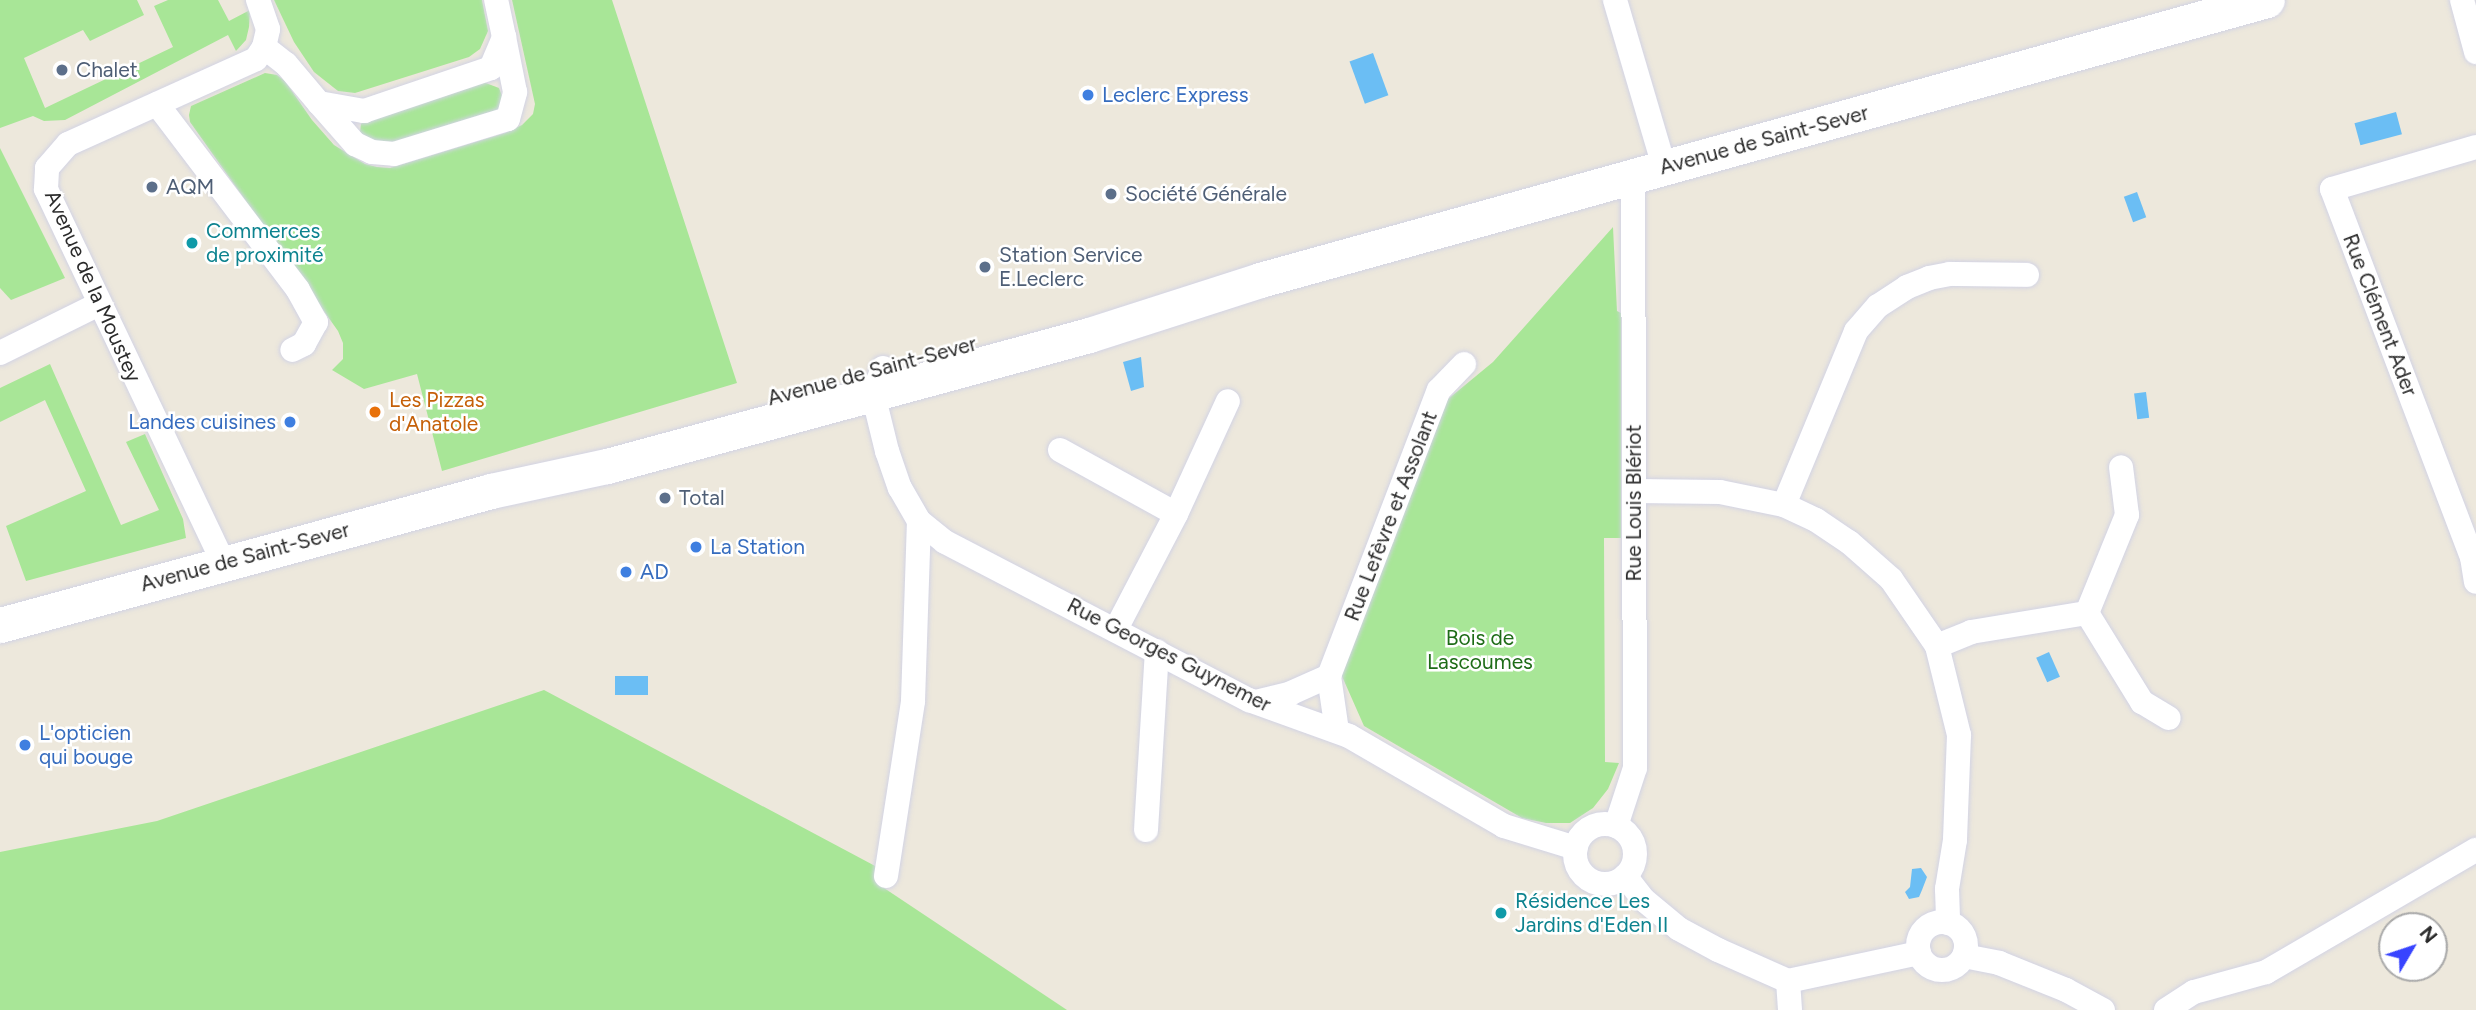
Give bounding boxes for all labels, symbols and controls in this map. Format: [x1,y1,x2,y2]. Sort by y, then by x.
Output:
place label: Chalet [76,57,138,83]
marker: Chalet [54,62,70,78]
place label: Leclerc Express [1102,82,1248,108]
marker: Leclerc Express [1080,87,1096,103]
street label: Avenue de Saint-Sever [1657,100,1871,180]
place label: AQM [166,174,214,200]
marker: AQM [144,179,160,195]
place label: Société Générale [1125,181,1287,207]
street label: Avenue de la Moustey [39,186,147,386]
marker: Société Générale [1103,186,1119,202]
place label: Commerces de proximité [206,218,324,268]
street label: Rue Clément Ader [2337,230,2423,400]
marker: Commerces de proximité [184,235,200,251]
place label: Station Service E.Leclerc [999,242,1142,292]
marker: Station Service E.Leclerc [977,259,993,275]
street label: Avenue de Saint-Sever [765,331,979,411]
place label: Les Pizzas d'Anatole [389,387,485,437]
marker: Les Pizzas d'Anatole [367,404,383,420]
street label: Rue Lefèvre et Assolant [1339,407,1443,625]
place label: Landes cuisines [128,409,276,435]
marker: Landes cuisines [282,414,298,430]
street label: Rue Louis Blériot [1621,424,1647,582]
place label: Total [679,485,725,511]
marker: Total [657,490,673,506]
street label: Avenue de Saint-Sever [138,517,352,597]
place label: La Station [710,534,805,560]
marker: La Station [688,539,704,555]
place label: AD [640,559,669,585]
marker: AD [618,564,634,580]
street label: Rue Georges Guynemer [1063,593,1275,717]
park label: Bois de Lascoumes [1427,625,1533,675]
place label: L'opticien qui bouge [39,720,133,770]
marker: L'opticien qui bouge [17,737,33,753]
place label: Résidence Les Jardins d'Eden II [1515,888,1668,938]
marker: Résidence Les Jardins d'Eden II [1493,905,1509,921]
north arrow [2378,912,2448,982]
text: N [2415,922,2442,948]

